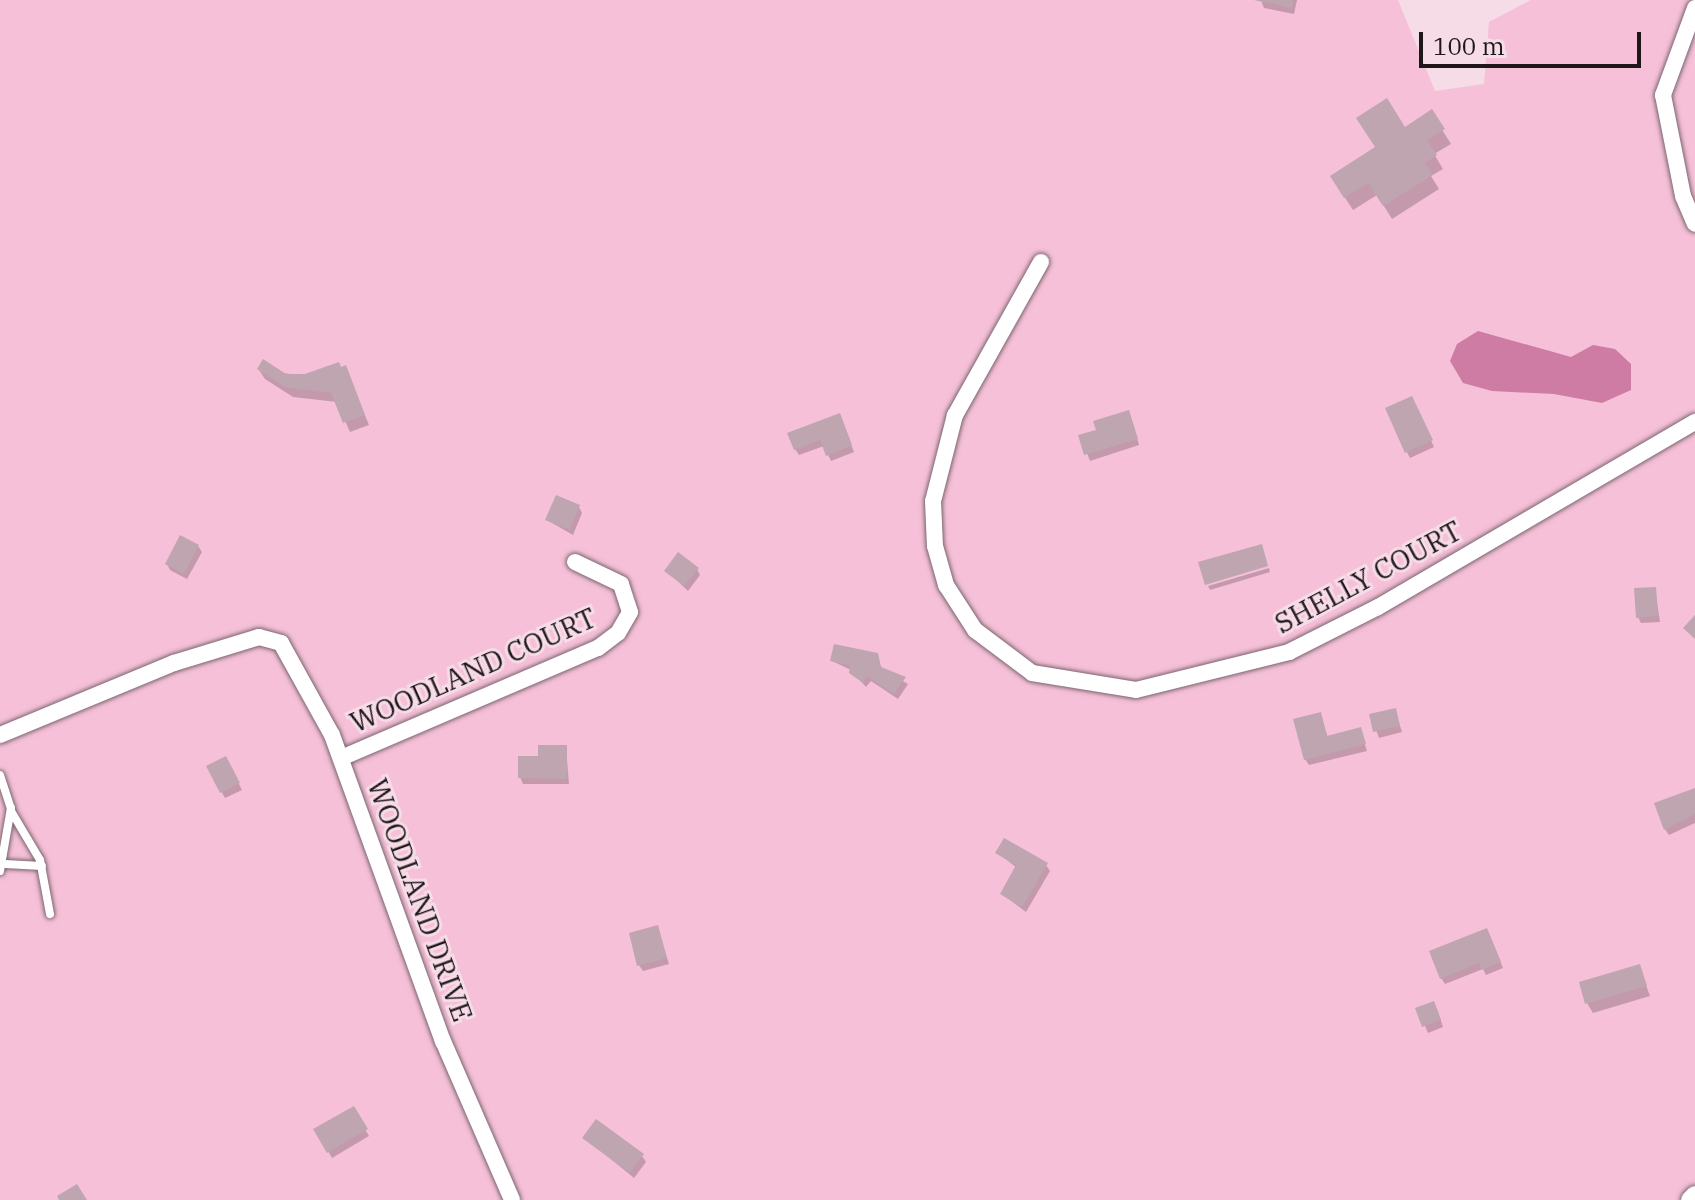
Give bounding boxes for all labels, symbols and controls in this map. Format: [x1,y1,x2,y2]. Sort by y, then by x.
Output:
scale bar [1423,16,1645,66]
text: 100 m [1433,30,1505,62]
street label: SHELLY COURT [1269,514,1467,640]
street label: WOODLAND COURT [345,601,601,739]
street label: WOODLAND DRIVE [360,774,480,1026]

